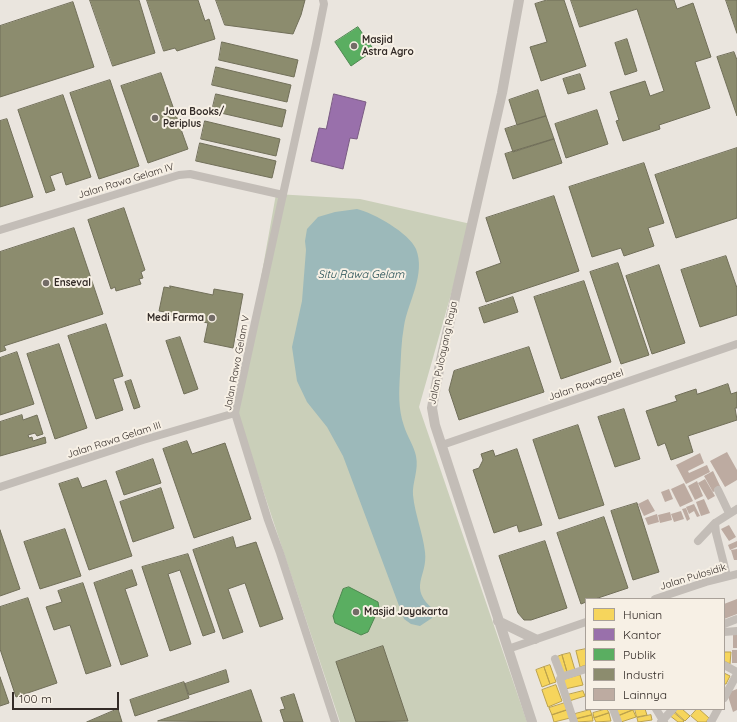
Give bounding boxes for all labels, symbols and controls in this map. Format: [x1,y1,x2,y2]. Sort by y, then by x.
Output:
place label: Masjid Astra Agro [362,34,414,58]
marker: Masjid Astra Agro [349,41,359,51]
place label: Java Books/ Periplus [163,106,225,130]
marker: Java Books/ Periplus [150,113,160,123]
street label: Jalan Rawa Gelam IV [77,161,175,201]
water label: Situ Rawa Gelam [318,268,404,282]
place label: Enseval [54,277,91,289]
marker: Enseval [41,278,51,288]
street label: Jalan Puloayang Raya [426,300,460,406]
place label: Medi Farma [147,312,204,324]
marker: Medi Farma [207,313,217,323]
street label: Jalan Rawa Gelam V [222,314,252,412]
street label: Jalan Rawagatel [547,367,625,403]
street label: Jalan Rawa Gelam III [66,419,162,461]
street label: Jalan Pulosidik [658,561,728,593]
legend [585,598,725,710]
place label: Masjid Jayakarta [364,606,448,618]
marker: Masjid Jayakarta [351,607,361,617]
text: Hunian [623,607,662,622]
text: Kantor [623,627,661,642]
text: Publik [623,647,656,662]
text: Industri [623,667,664,682]
scale bar [14,684,121,710]
text: Lainnya [623,687,667,702]
text: 100 m [19,691,52,706]

